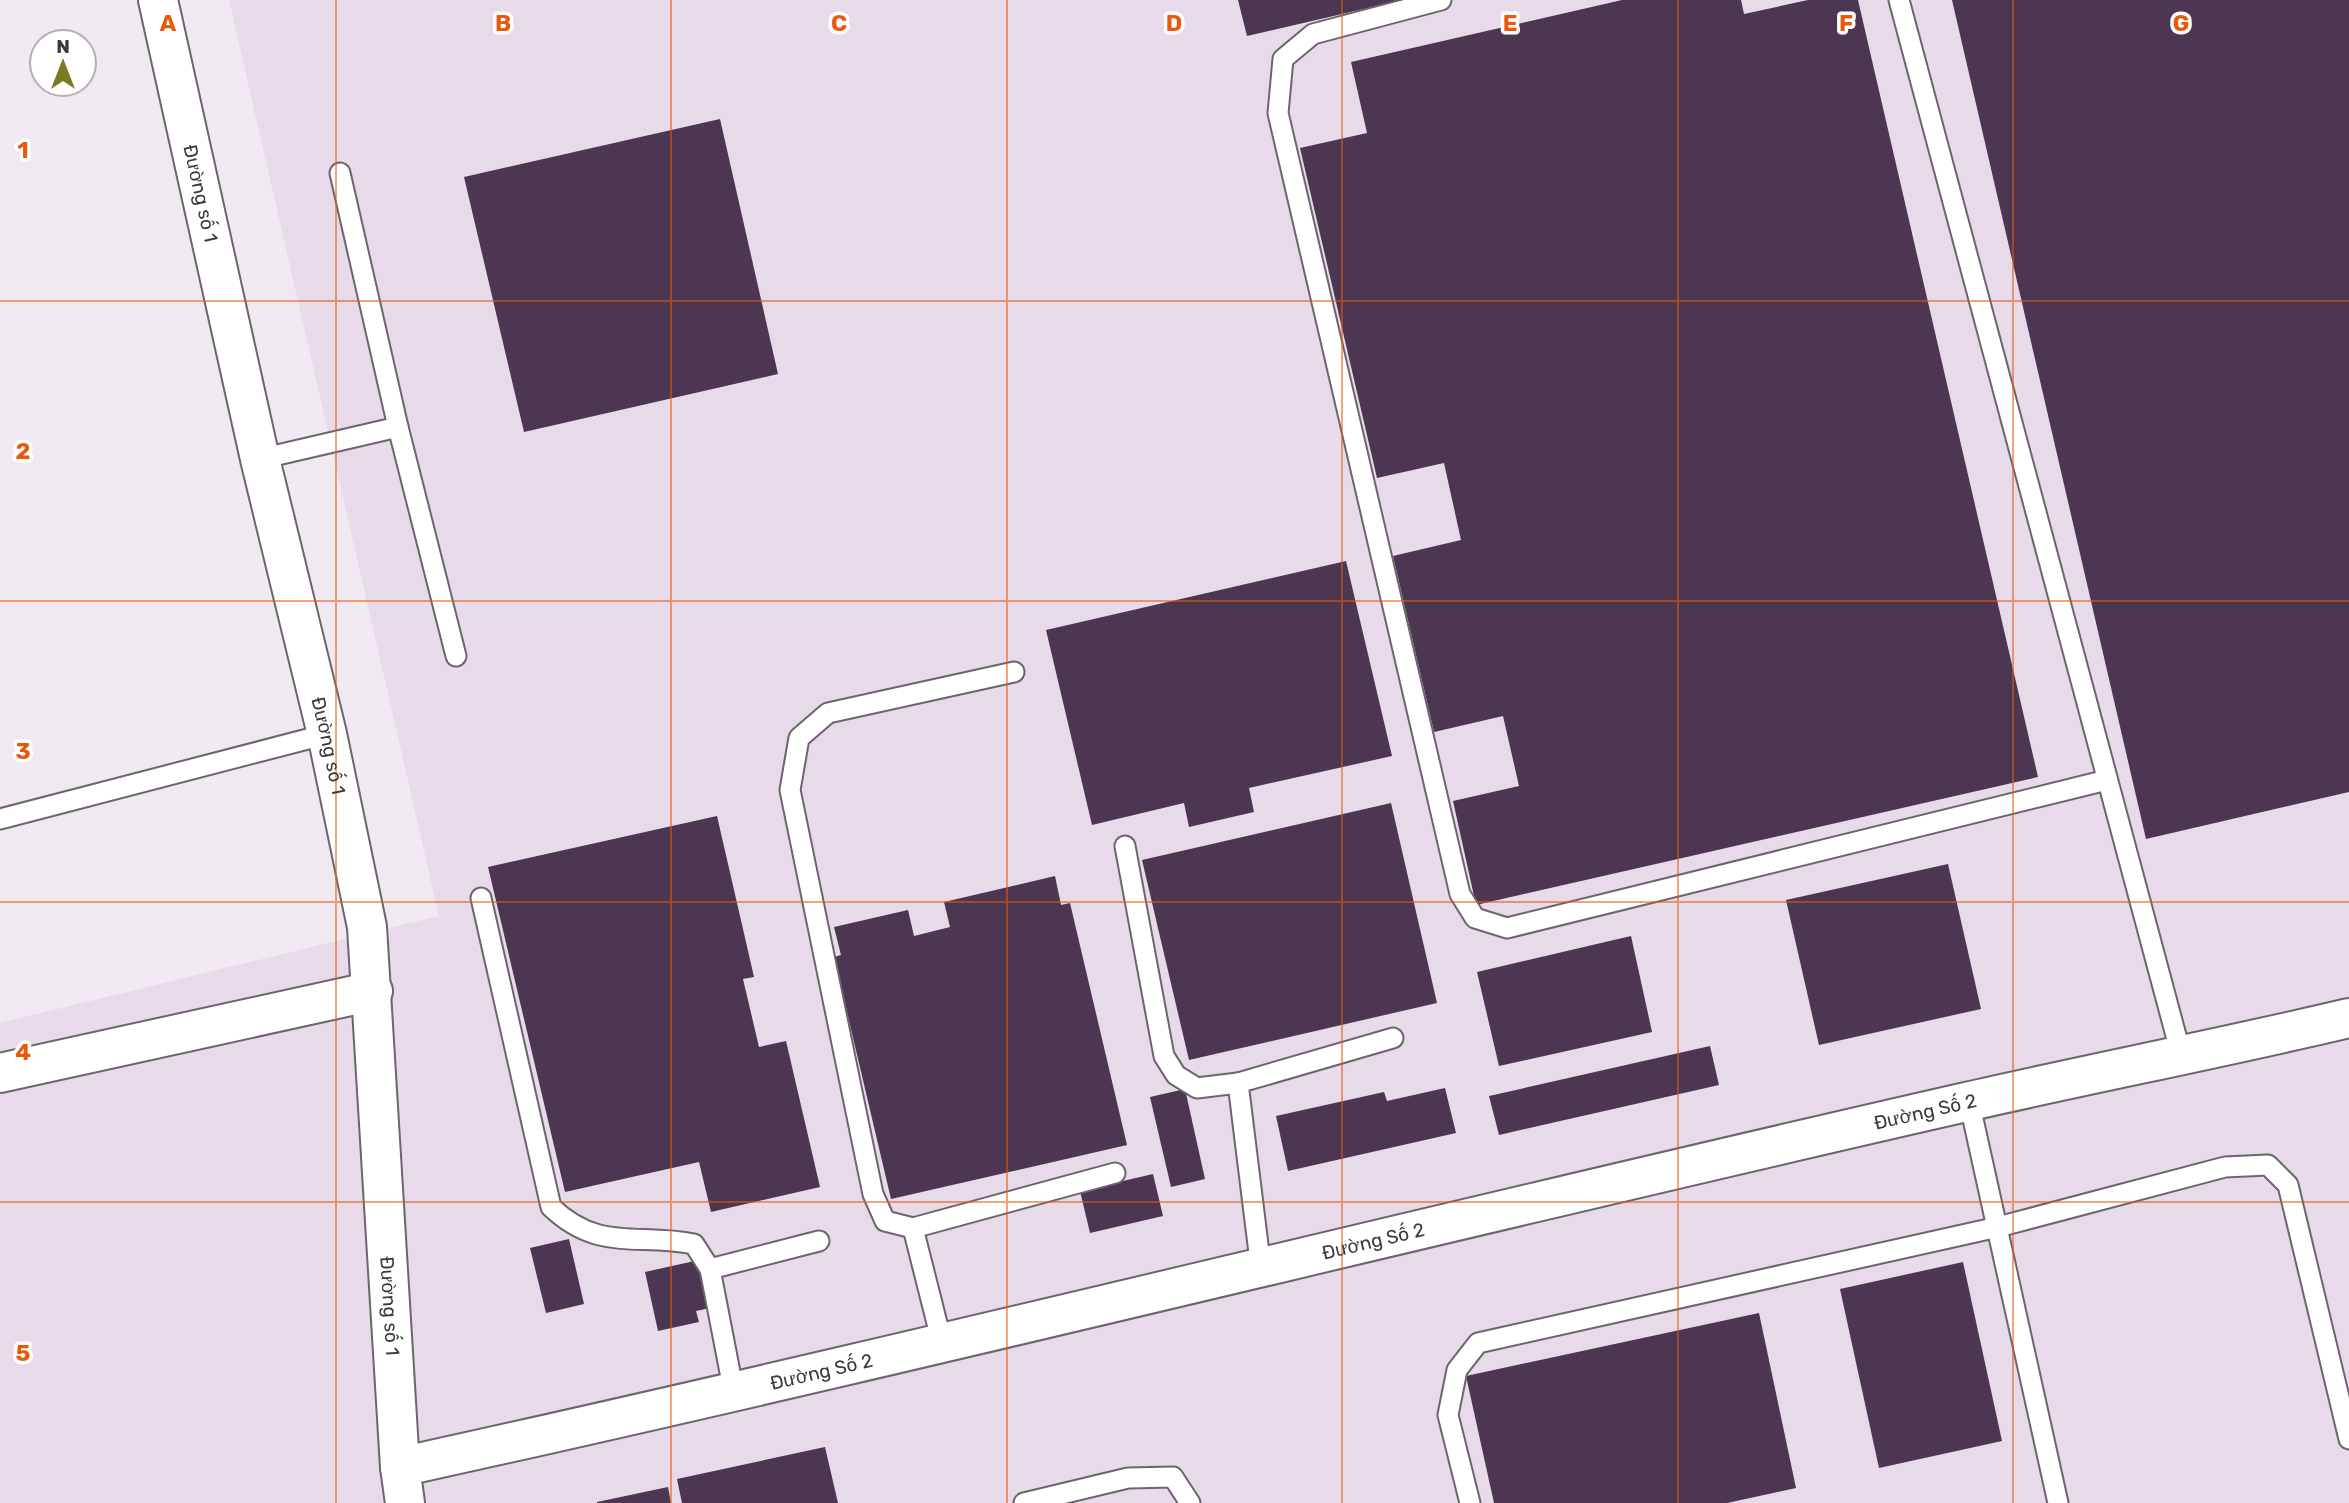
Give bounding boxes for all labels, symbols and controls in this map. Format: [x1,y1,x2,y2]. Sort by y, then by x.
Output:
text: A [160,9,177,37]
text: B [495,9,511,37]
text: C [831,9,847,37]
text: D [1166,9,1182,37]
text: E [1503,9,1517,37]
text: F [1839,9,1853,37]
text: G [2173,9,2189,37]
north arrow [28,28,98,98]
text: N [56,35,70,58]
text: 1 [17,136,29,164]
street label: Đường số 1 [179,142,223,244]
text: 2 [16,437,30,465]
street label: Đường số 1 [307,694,351,797]
text: 3 [15,737,31,765]
text: 4 [15,1038,31,1066]
street label: Đường Số 2 [1872,1089,1979,1134]
street label: Đường Số 2 [1320,1218,1427,1264]
street label: Đường số 1 [376,1256,405,1356]
text: 5 [16,1339,31,1367]
street label: Đường Số 2 [768,1348,875,1394]

